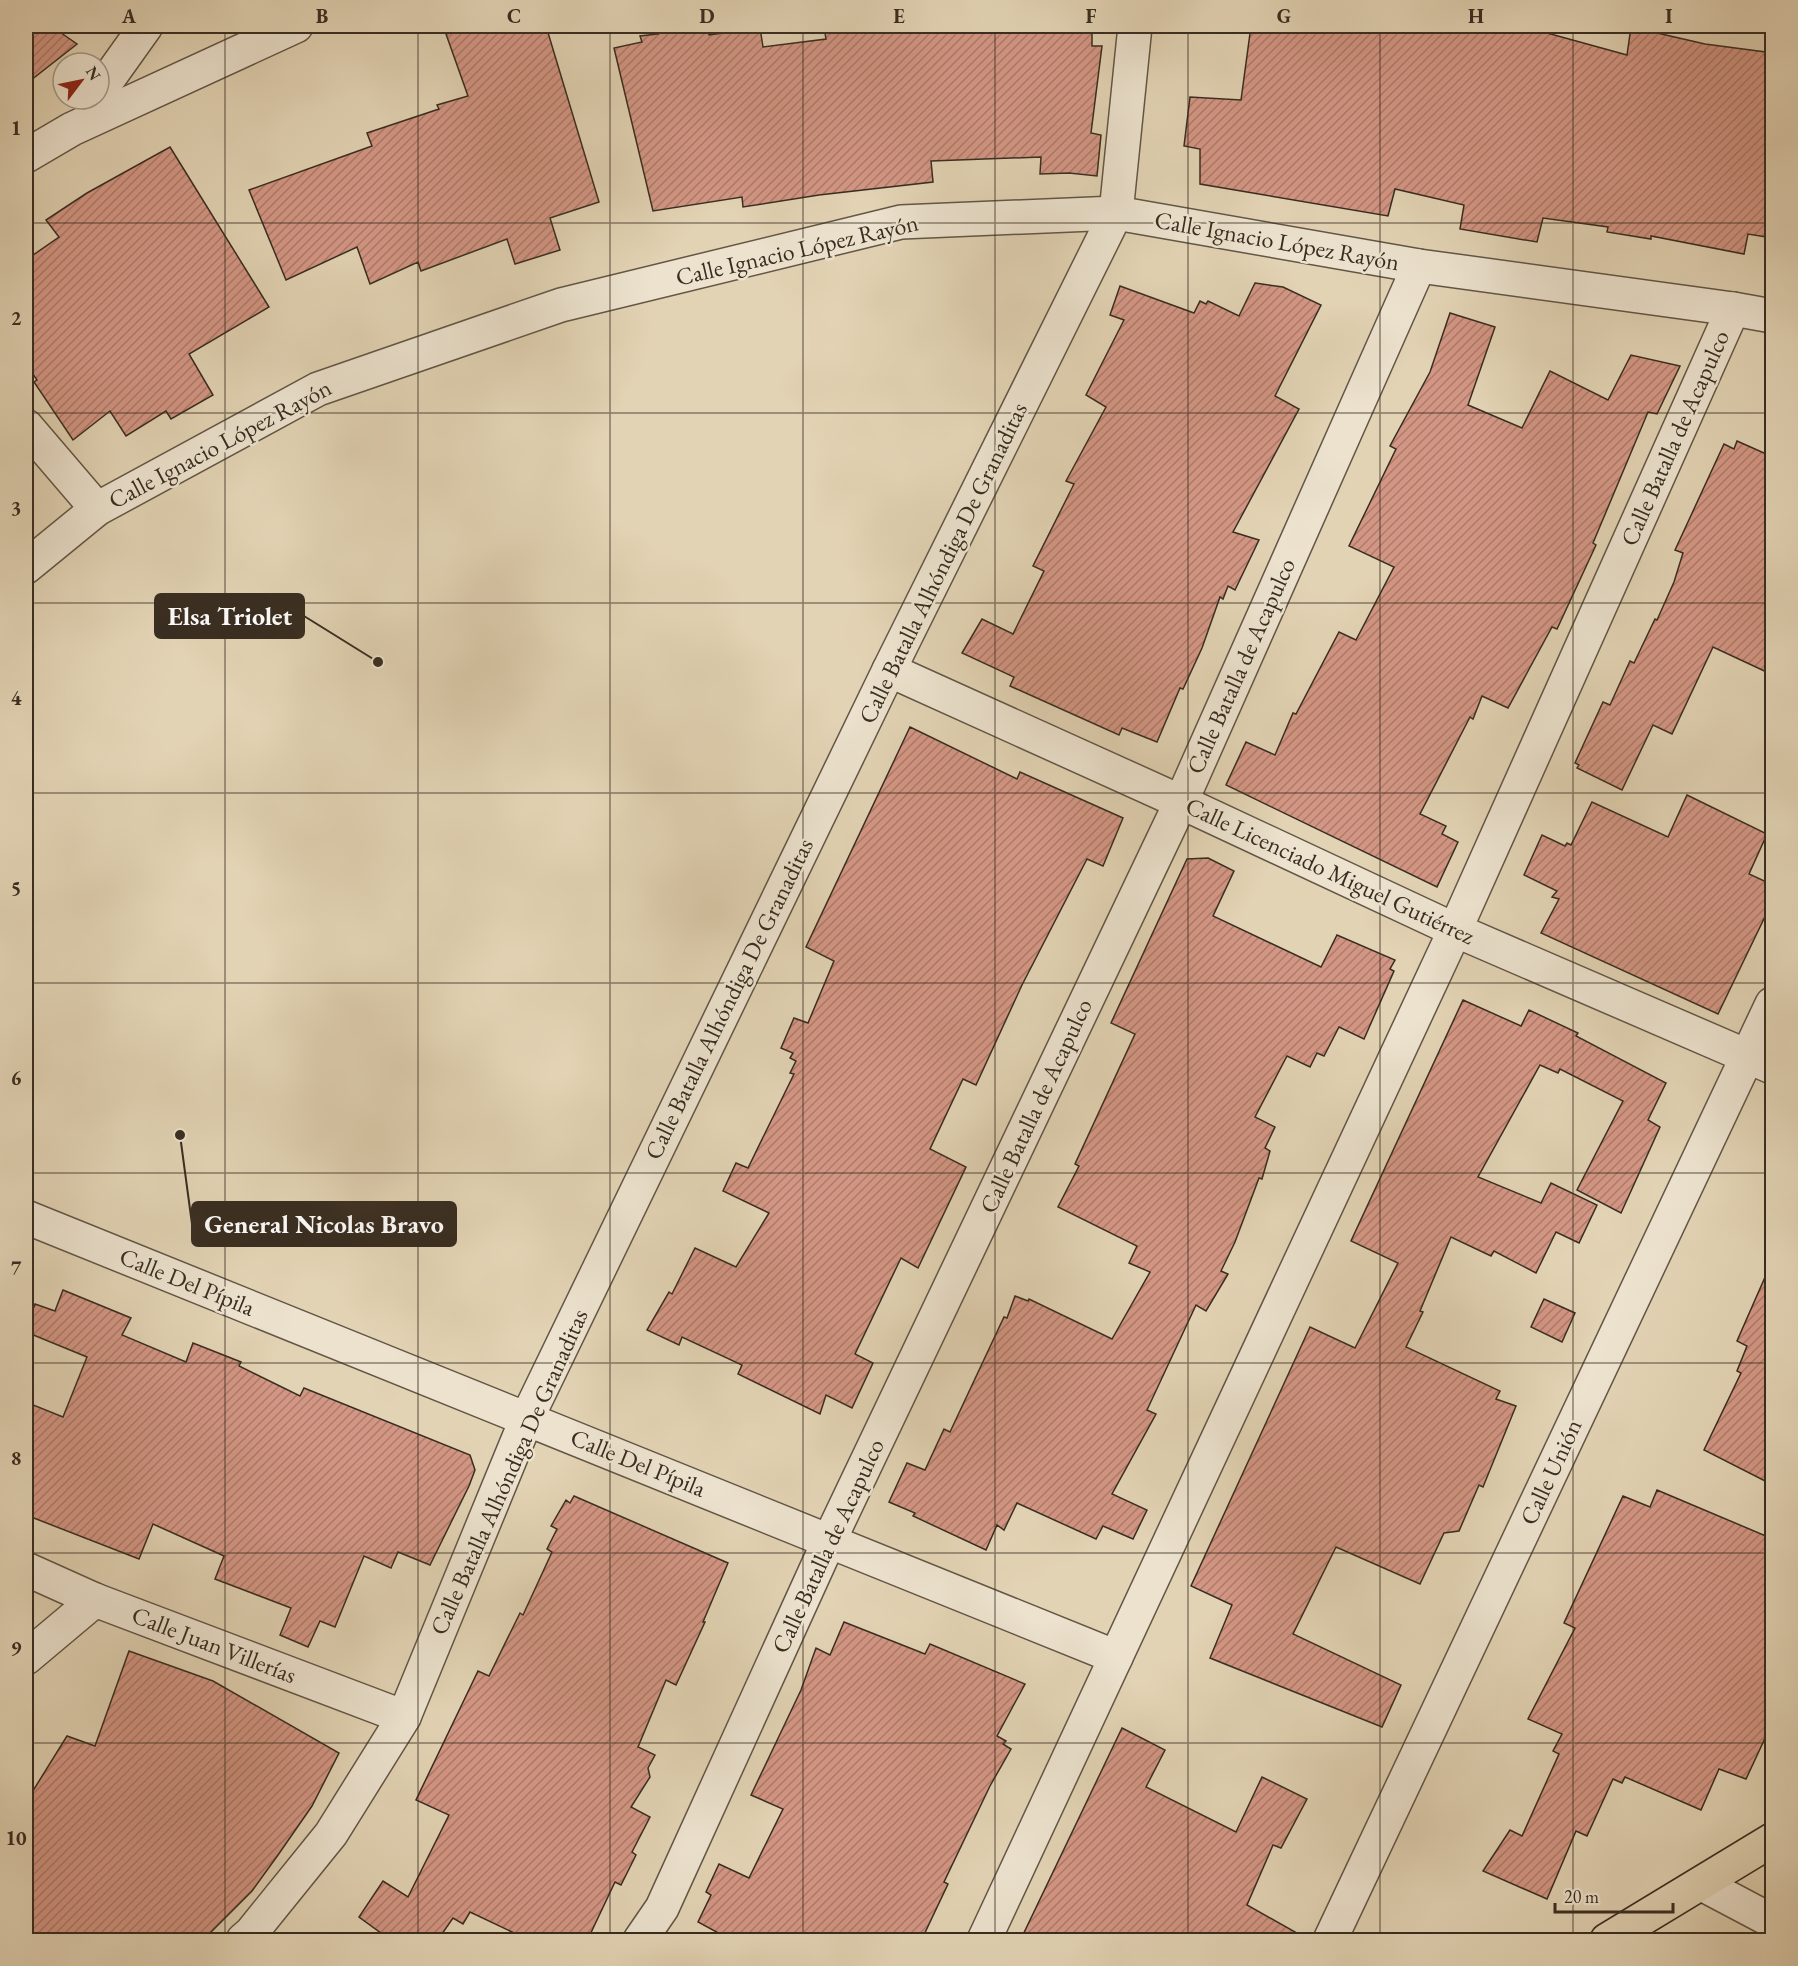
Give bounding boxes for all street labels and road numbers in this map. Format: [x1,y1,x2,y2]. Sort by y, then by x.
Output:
street label: Calle Ignacio López Rayón [1152,204,1402,277]
street label: Calle Ignacio López Rayón [673,206,921,293]
street label: Calle Batalla de Acapulco [1613,325,1736,550]
street label: Calle Ignacio López Rayón [103,372,337,515]
street label: Calle Batalla Alhóndiga De Granaditas [851,397,1034,728]
street label: Calle Batalla de Acapulco [1179,553,1302,778]
street label: Calle Licenciado Miguel Gutiérrez [1181,790,1480,951]
street label: Calle Batalla Alhóndiga De Granaditas [637,833,820,1164]
street label: Calle Batalla de Acapulco [972,994,1099,1218]
street label: Calle Del Pípila [115,1240,260,1323]
street label: Calle Batalla Alhóndiga De Granaditas [422,1304,595,1640]
street label: Calle Unión [1513,1414,1589,1530]
street label: Calle Del Pípila [566,1421,711,1504]
street label: Calle Batalla de Acapulco [764,1434,891,1658]
street label: Calle Juan Villerías [127,1599,301,1690]

